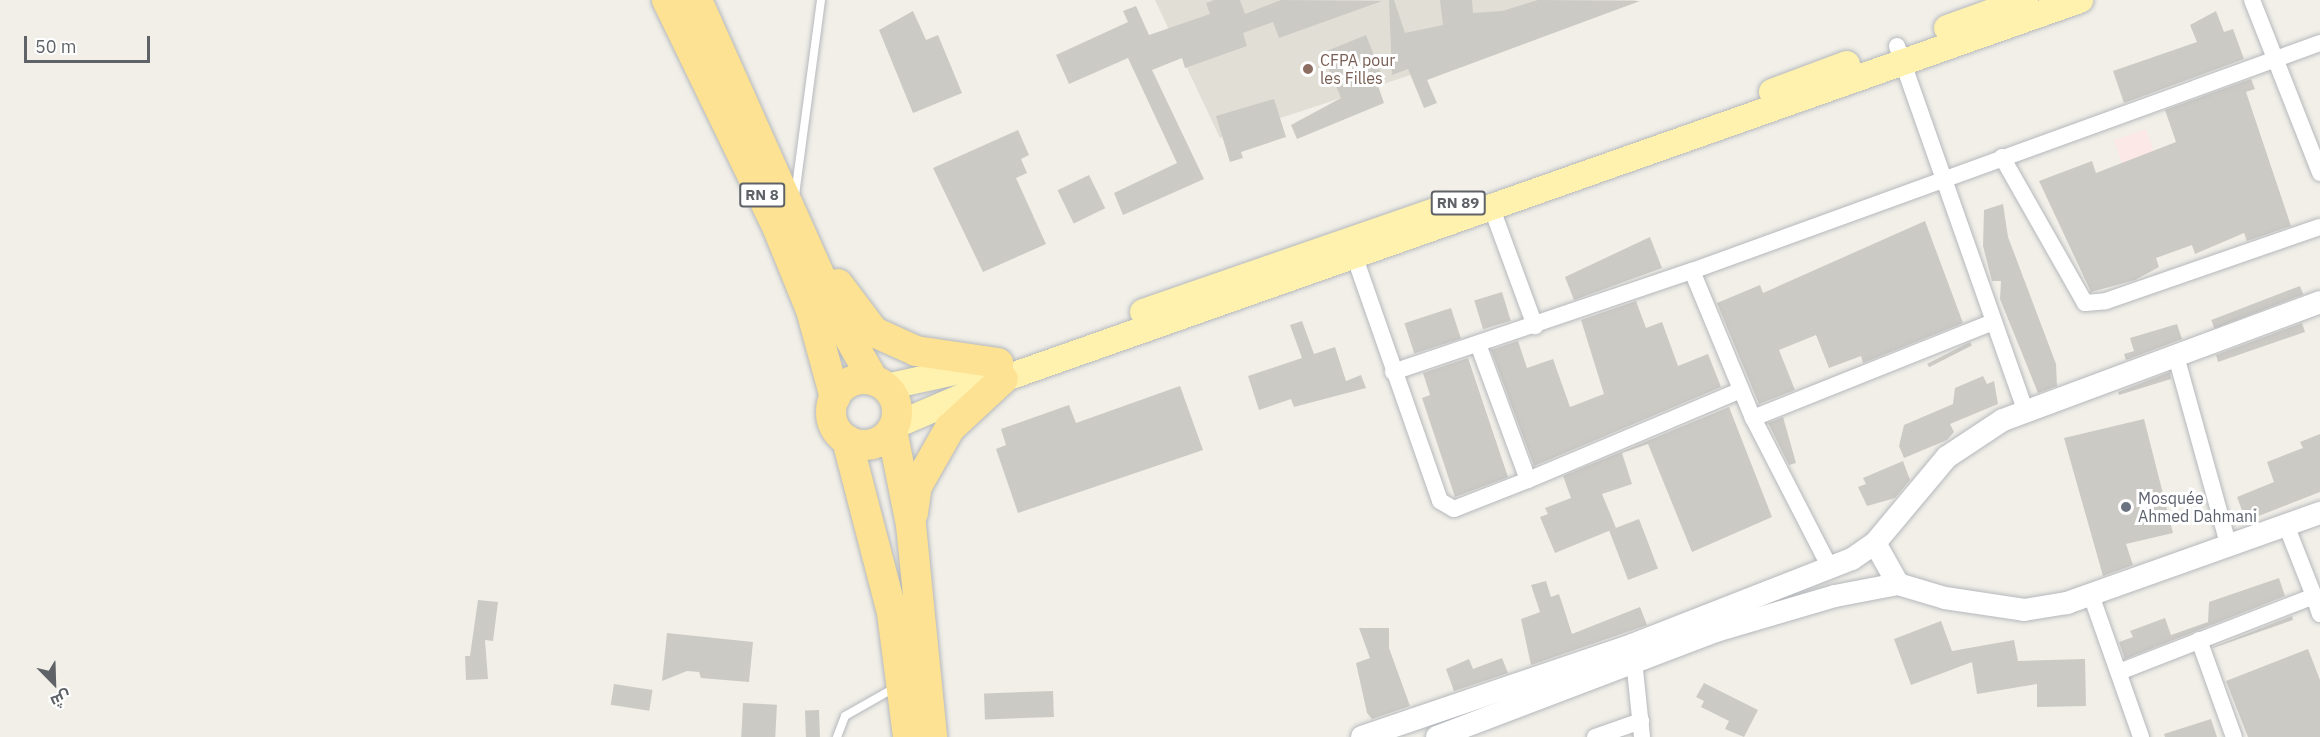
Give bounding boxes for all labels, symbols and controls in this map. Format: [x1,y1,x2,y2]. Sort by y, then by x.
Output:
scale bar [27,24,153,62]
text: 50 m [35,35,77,58]
place label: CFPA pour les Filles [1320,50,1395,88]
marker: CFPA pour les Filles [1301,62,1315,76]
road number: RN 8 [738,183,786,207]
road number: RN 89 [1430,191,1486,215]
place label: Mosquée Ahmed Dahmani [2138,488,2257,526]
marker: Mosquée Ahmed Dahmani [2119,500,2133,514]
north arrow [24,653,84,713]
text: ش [48,686,74,713]

